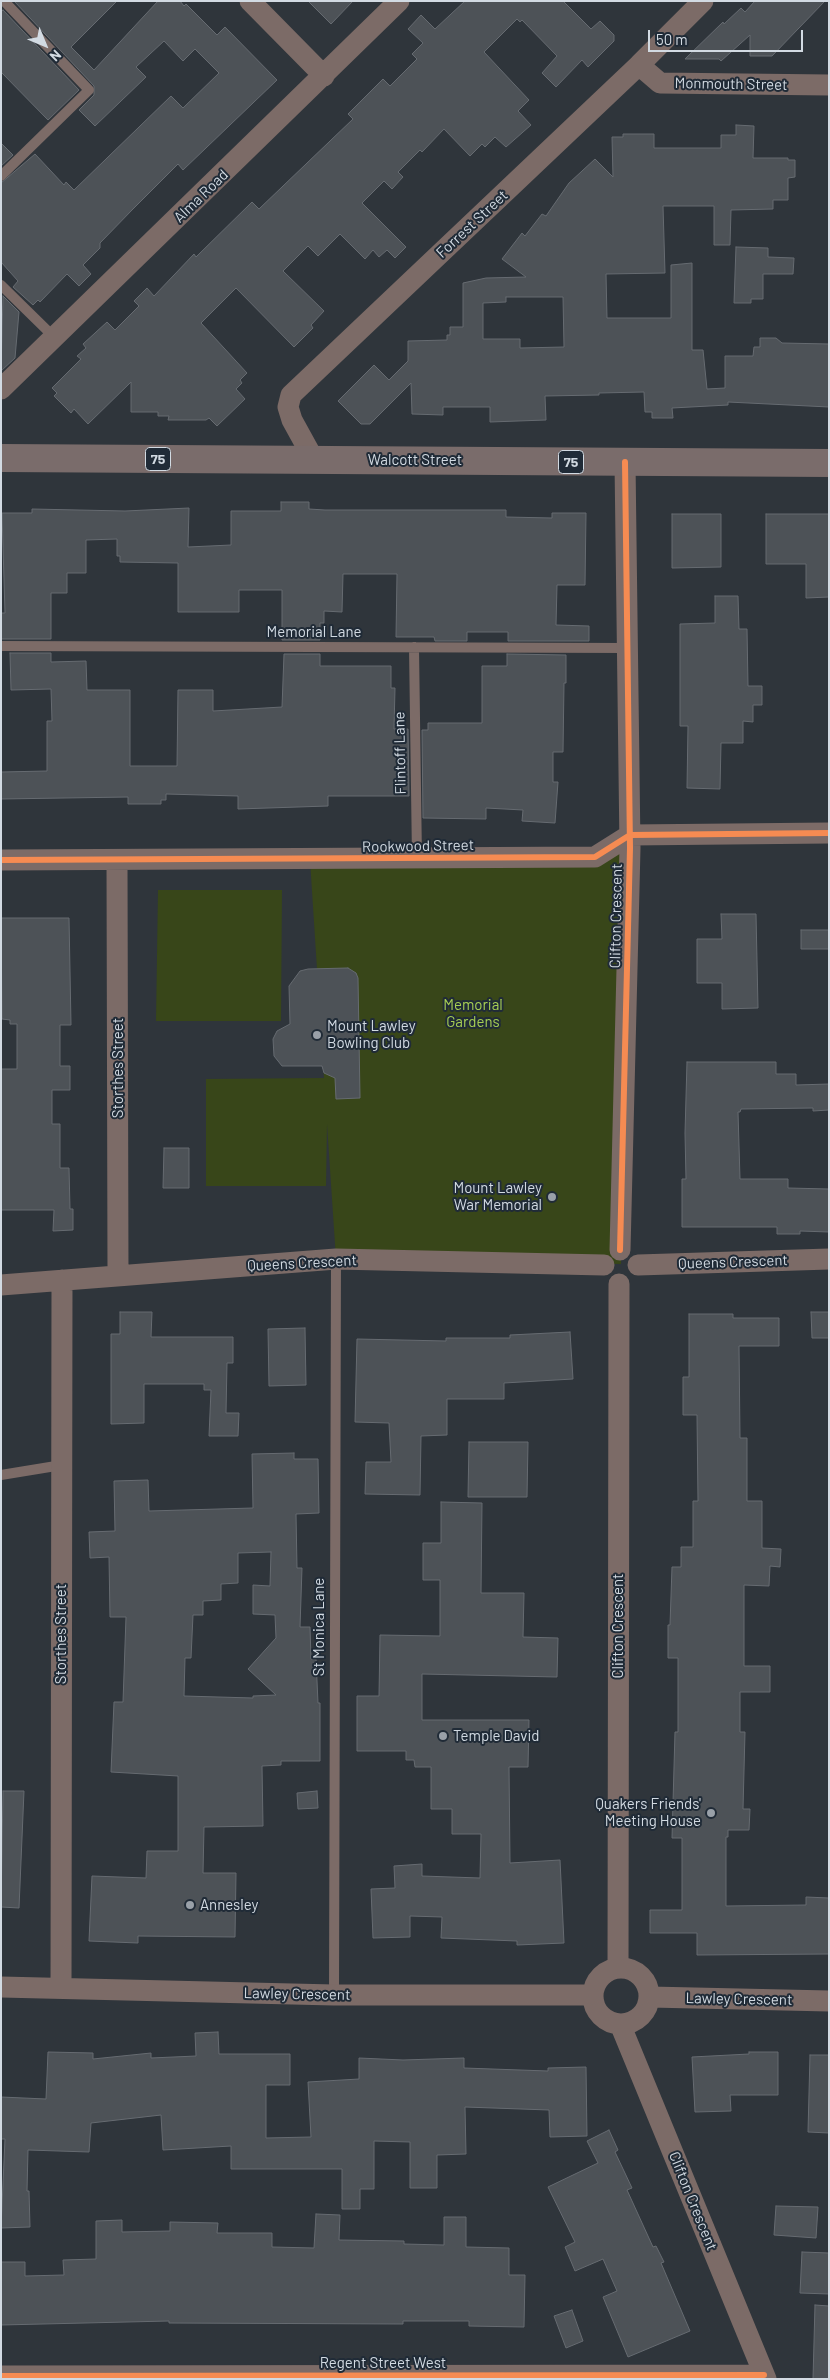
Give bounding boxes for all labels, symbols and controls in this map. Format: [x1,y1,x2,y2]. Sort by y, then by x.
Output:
north arrow [20,20,70,70]
scale bar [650,20,805,52]
text: 50 m [656,30,688,48]
text: N [47,47,65,65]
street label: Monmouth Street [674,74,788,94]
street label: Alma Road [170,166,232,226]
street label: Forrest Street [432,186,512,262]
road number: 75 [146,448,170,470]
street label: Walcott Street [368,451,462,469]
road number: 75 [558,451,584,474]
street label: Memorial Lane [267,623,361,641]
street label: Flintoff Lane [390,711,410,795]
street label: Rookwood Street [362,836,474,856]
street label: Clifton Crescent [606,863,626,969]
park label: Memorial Gardens [443,996,503,1031]
place label: Mount Lawley Bowling Club [327,1017,416,1052]
street label: Storthes Street [109,1018,127,1118]
marker: Mount Lawley Bowling Club [311,1029,323,1041]
place label: Mount Lawley War Memorial [453,1179,542,1214]
marker: Mount Lawley War Memorial [546,1191,558,1203]
street label: Queens Crescent [247,1251,357,1275]
street label: Queens Crescent [678,1251,788,1273]
street label: Clifton Crescent [609,1573,627,1679]
street label: St Monica Lane [310,1578,328,1676]
street label: Storthes Street [52,1584,70,1684]
place label: Temple David [453,1727,540,1745]
marker: Temple David [437,1730,449,1742]
place label: Quakers Friends' Meeting House [595,1795,701,1830]
marker: Quakers Friends' Meeting House [705,1807,717,1819]
place label: Annesley [200,1896,258,1914]
marker: Annesley [184,1899,196,1911]
street label: Lawley Crescent [243,1984,351,2004]
street label: Lawley Crescent [685,1989,793,2009]
street label: Clifton Crescent [665,2149,721,2253]
street label: Regent Street West [320,2354,446,2372]

